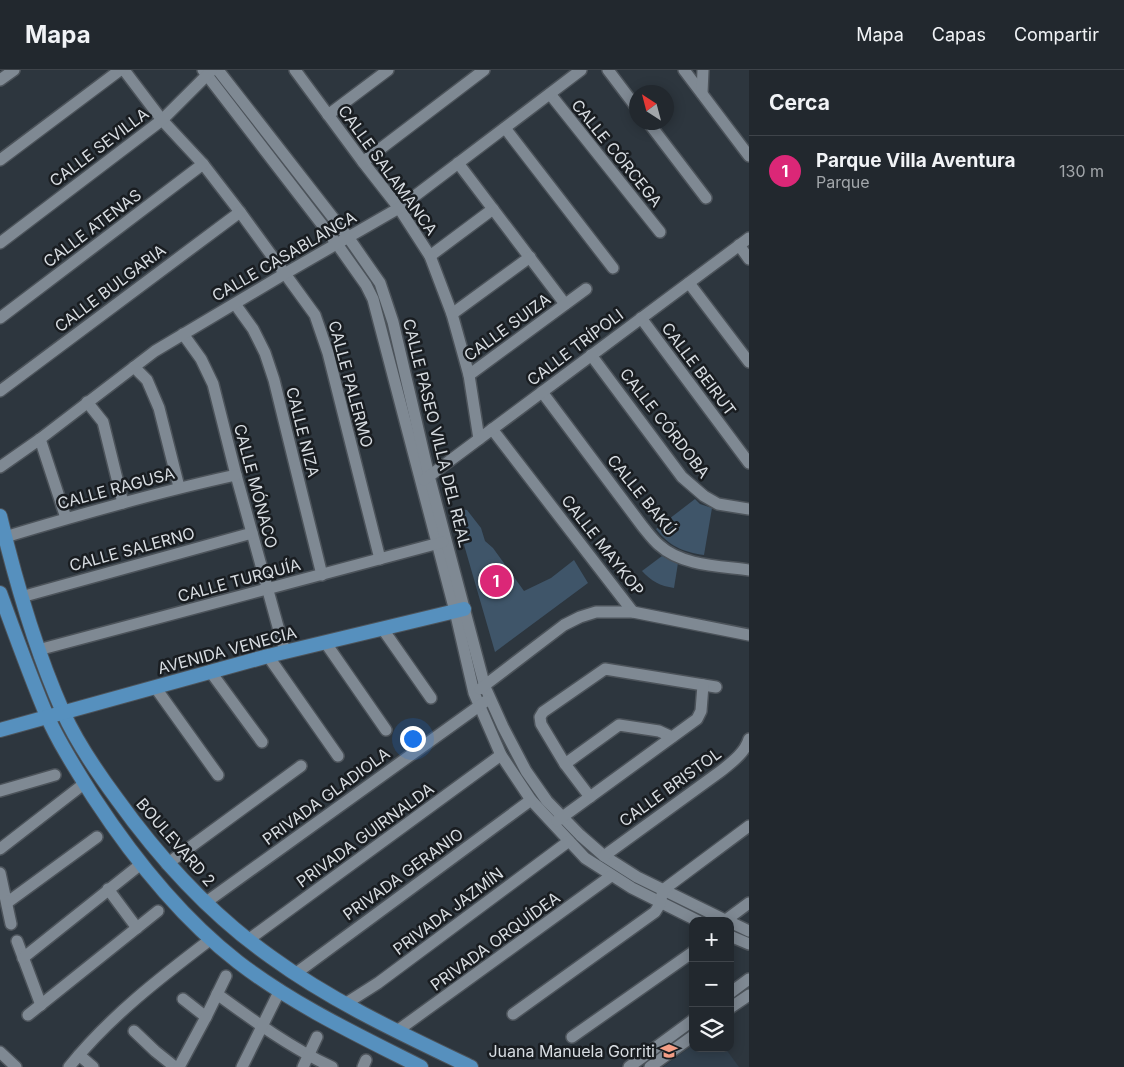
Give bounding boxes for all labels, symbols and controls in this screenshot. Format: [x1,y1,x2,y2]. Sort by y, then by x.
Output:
text: Mapa [25,20,91,49]
text: Mapa [856,24,904,45]
text: Capas [932,24,986,45]
text: Compartir [1014,24,1099,45]
north arrow [629,85,674,130]
text: Cerca [769,90,830,115]
street label: CALLE CÓRCEGA [567,95,667,211]
street label: CALLE SALAMANCA [334,101,442,239]
street label: CALLE SEVILLA [45,103,153,191]
text: Parque Villa Aventura [816,149,1016,172]
text: 1 [782,161,788,181]
text: 130 m [1059,161,1104,181]
text: Parque [816,172,870,192]
street label: CALLE ATENAS [39,185,145,271]
street label: CALLE CASABLANCA [208,206,360,306]
street label: CALLE BULGARIA [51,240,169,336]
street label: CALLE SUIZA [460,289,554,365]
street label: CALLE TRÍPOLI [523,304,627,390]
street label: CALLE PASEO VILLA DEL REAL [399,317,475,549]
street label: CALLE PALERMO [324,318,378,450]
street label: CALLE BEIRUT [657,318,741,420]
street label: CALLE CÓRDOBA [616,364,714,482]
street label: CALLE NIZA [282,385,324,479]
street label: CALLE MÓNACO [230,422,282,550]
street label: CALLE BAKÚ [603,450,681,540]
street label: CALLE RAGUSA [55,463,177,513]
street label: CALLE MAYKOP [557,491,649,599]
street label: CALLE SALERNO [67,523,197,575]
street label: CALLE TURQUÍA [175,554,303,606]
pin: 1 [480,562,512,600]
street label: AVENIDA VENECIA [155,622,299,678]
your location [400,726,426,752]
street label: PRIVADA GLADIOLA [258,743,394,849]
street label: CALLE BRISTOL [615,743,725,831]
street label: PRIVADA GUIRNALDA [292,778,438,892]
street label: BOULEVARD 2 [132,794,220,890]
street label: PRIVADA GERANIO [339,824,467,924]
street label: PRIVADA JAZMÍN [389,863,507,959]
street label: PRIVADA ORQUÍDEA [426,887,564,995]
map controls [689,917,734,1052]
button: + [689,917,734,962]
button: − [689,962,734,1007]
button: layers [689,1007,734,1052]
place label: Juana Manuela Gorriti [488,1041,655,1061]
school or university icon: Juana Manuela Gorriti [659,1041,679,1061]

